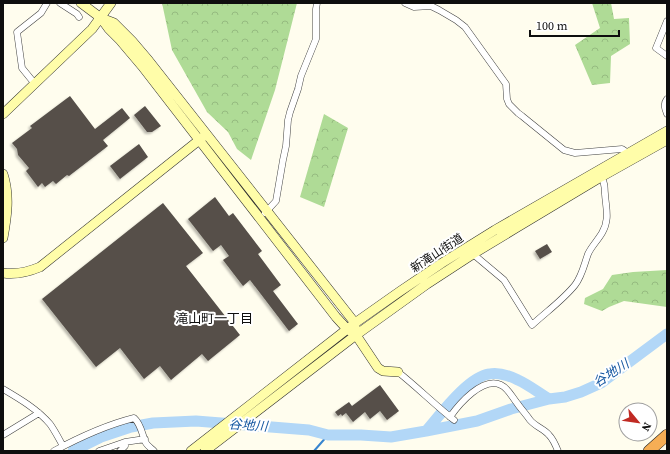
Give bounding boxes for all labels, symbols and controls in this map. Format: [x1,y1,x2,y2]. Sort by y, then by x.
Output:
scale bar [530,12,619,38]
text: 100 m [536,18,568,34]
street label: 新滝山街道 [407,230,467,276]
district label: 滝山町一丁目 [175,310,253,327]
water label: 谷地川 [590,354,634,391]
north arrow [618,402,658,442]
water label: 谷地川 [228,415,270,435]
text: N [638,419,655,434]

